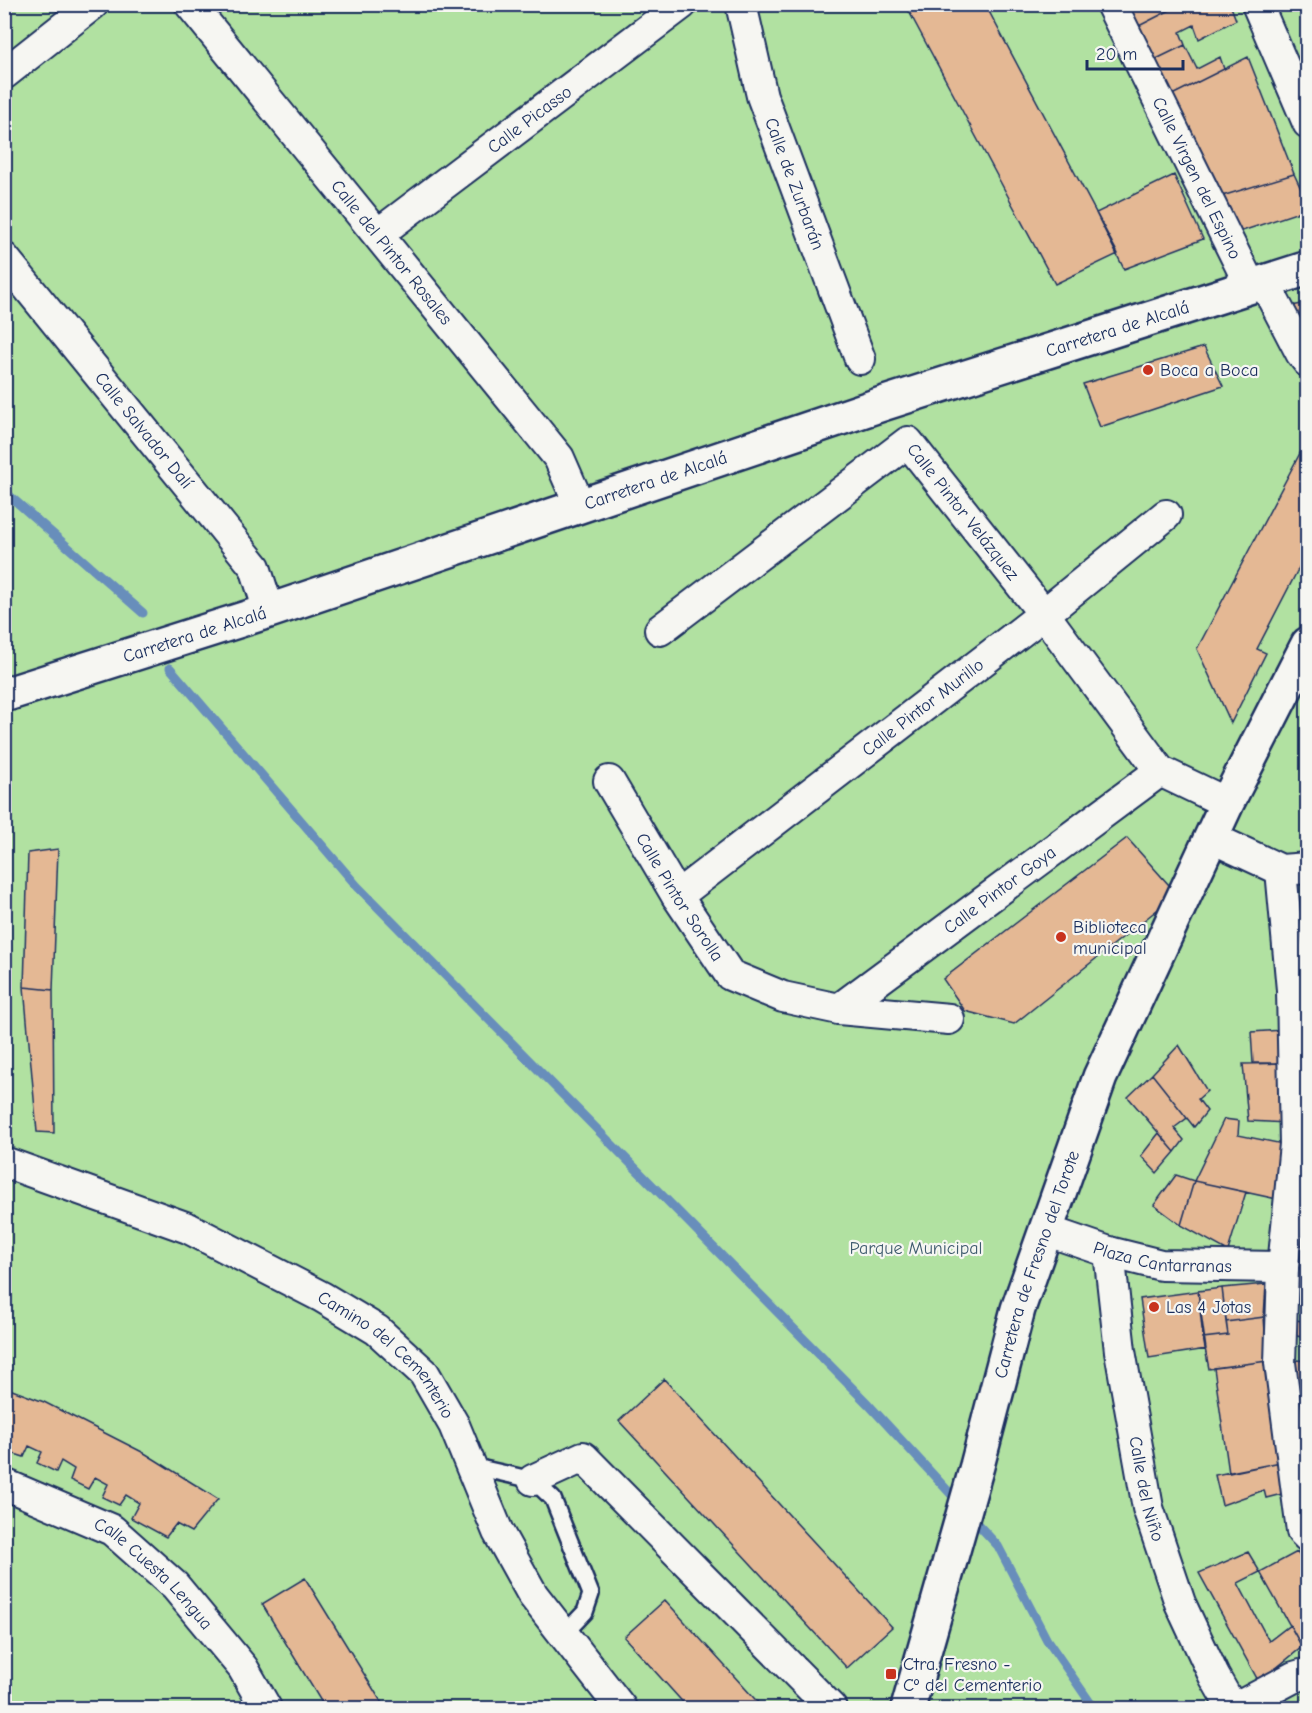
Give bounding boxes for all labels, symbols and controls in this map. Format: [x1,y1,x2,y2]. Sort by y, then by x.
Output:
scale bar [1087,33,1183,71]
text: 20 m [1096,44,1137,65]
street label: Calle Picasso [483,81,576,158]
street label: Calle Virgen del Espino [1148,93,1246,262]
street label: Calle de Zurbarán [760,115,829,253]
street label: Calle del Pintor Rosales [327,176,457,329]
street label: Carretera de Alcalá [1043,296,1192,362]
place label: Boca a Boca [1160,360,1259,381]
marker: Boca a Boca [1141,363,1155,377]
street label: Calle Salvador Dalí [90,368,198,493]
street label: Calle Pintor Velázquez [903,439,1024,584]
street label: Carretera de Alcalá [581,447,730,514]
street label: Carretera de Alcalá [120,602,269,667]
street label: Calle Pintor Murillo [858,654,988,760]
street label: Calle Pintor Sorolla [632,829,728,965]
street label: Calle Pintor Goya [939,841,1060,938]
place label: Biblioteca municipal [1073,917,1147,959]
marker: Biblioteca municipal [1054,930,1068,944]
street label: Carretera de Fresno del Torote [990,1148,1084,1381]
street label: Plaza Cantarranas [1091,1237,1232,1277]
park label: Parque Municipal [850,1238,982,1259]
street label: Camino del Cementerio [314,1286,459,1422]
place label: Las 4 Jotas [1166,1297,1251,1318]
marker: Las 4 Jotas [1147,1300,1161,1314]
street label: Calle del Niño [1125,1435,1169,1544]
street label: Calle Cuesta Lengua [91,1513,217,1634]
place label: Ctra. Fresno - Cº del Cementerio [903,1654,1042,1696]
marker: Ctra. Fresno - Cº del Cementerio [884,1667,898,1681]

